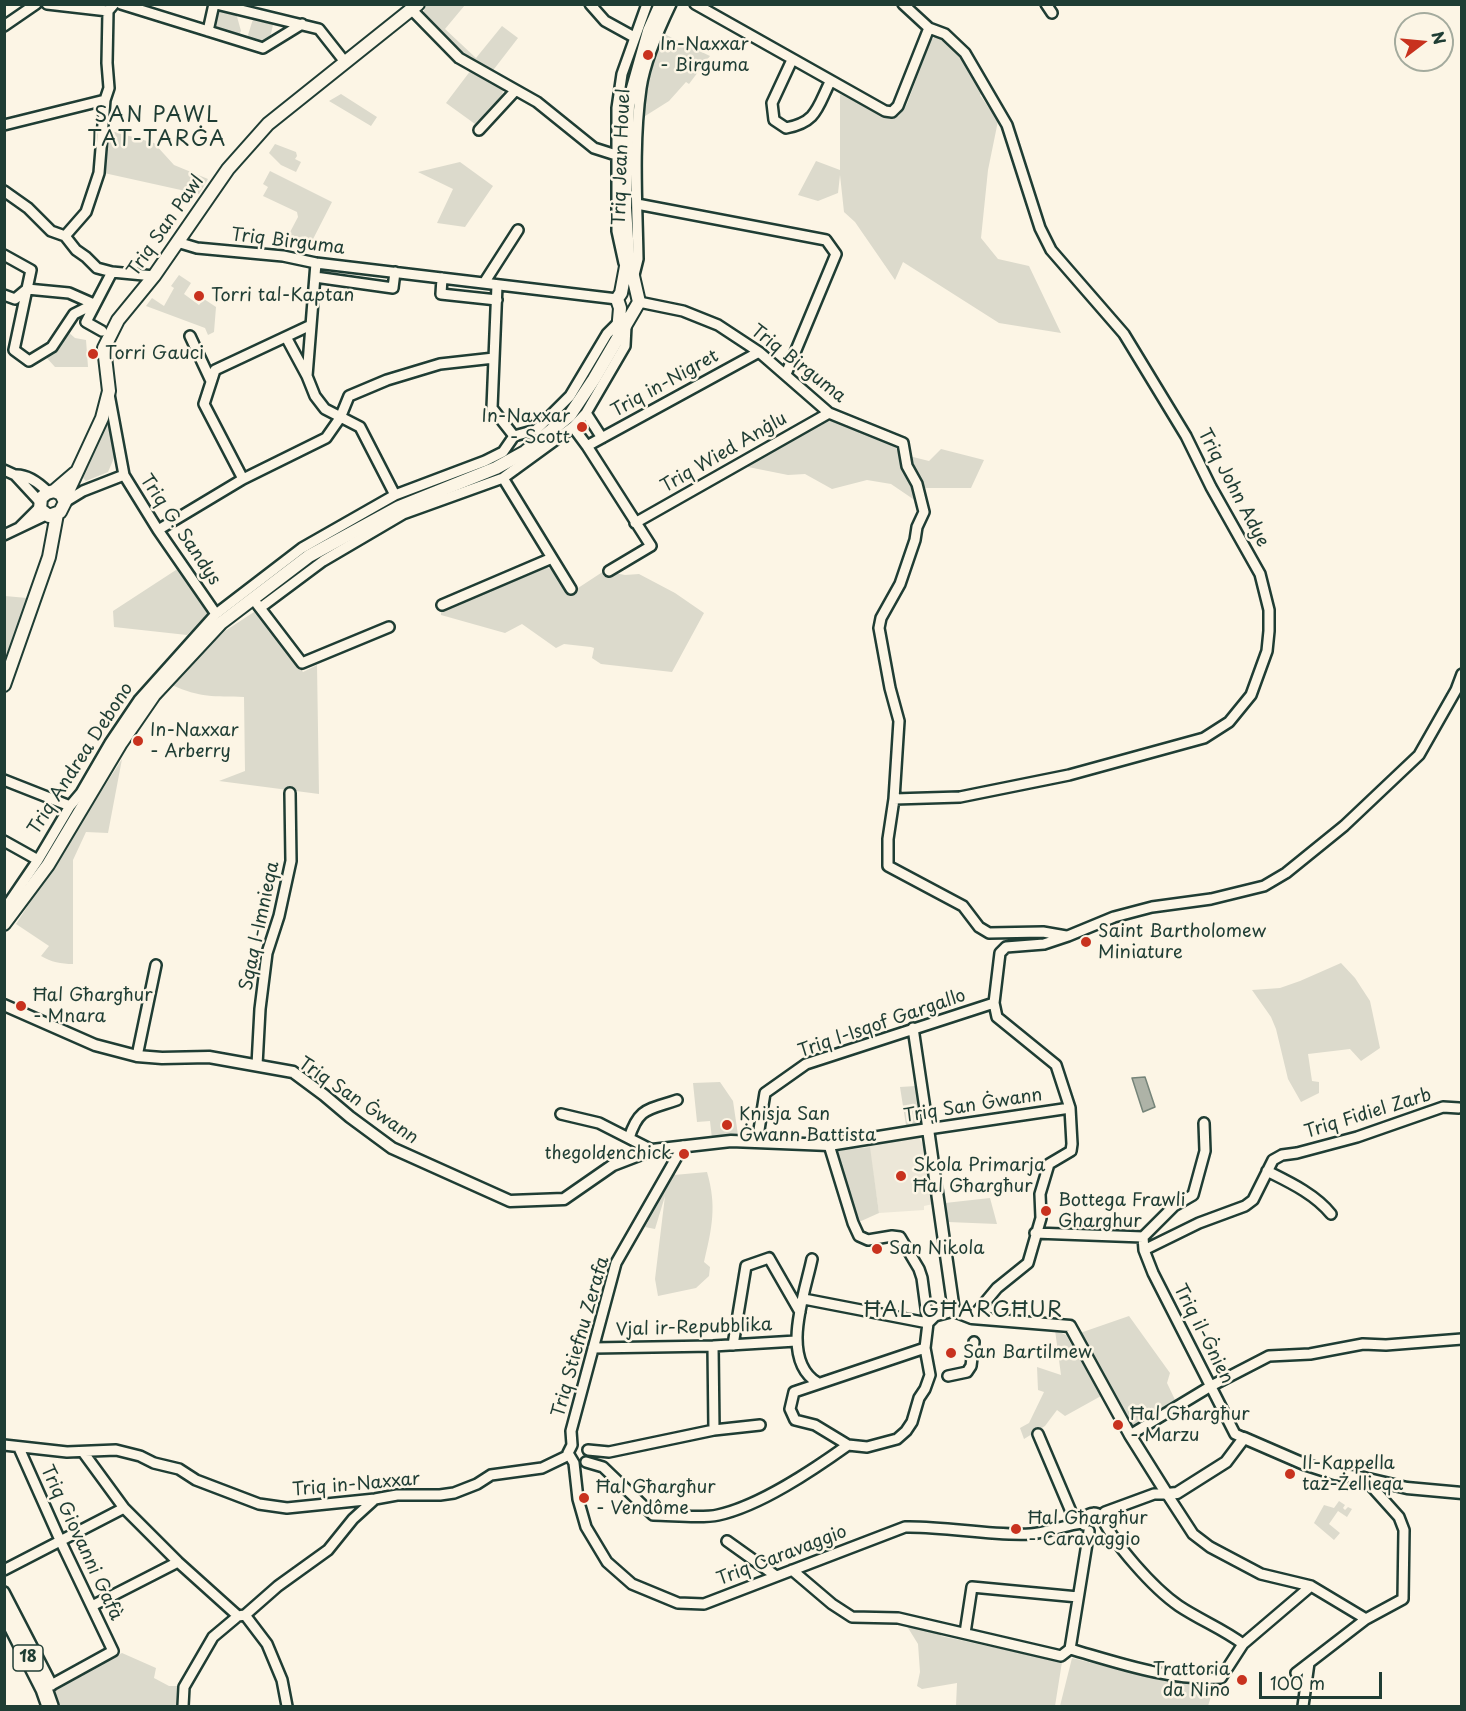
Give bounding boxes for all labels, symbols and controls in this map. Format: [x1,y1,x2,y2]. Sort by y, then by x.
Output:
north arrow [1394,12,1454,72]
text: N [1426,28,1453,47]
place label: In-Naxxar - Birguma [660,34,749,76]
marker: In-Naxxar - Birguma [641,48,655,62]
street label: Triq Jean Houel [609,88,635,226]
district label: SAN PAWL TAT-TARĠA [87,103,227,153]
street label: Triq San Pawl [123,171,209,281]
street label: Triq Birguma [230,224,346,260]
place label: Torri tal-Kaptan [211,285,354,307]
marker: Torri tal-Kaptan [192,289,206,303]
street label: Triq Birguma [746,320,850,408]
place label: Torri Gauci [105,343,204,365]
street label: Triq in-Nigret [608,346,722,422]
marker: Torri Gauci [86,347,100,361]
place label: In-Naxxar - Scott [481,406,570,448]
street label: Triq Wied Anġlu [657,408,791,498]
marker: In-Naxxar - Scott [575,420,589,434]
street label: Triq John Adye [1193,425,1273,551]
street label: Triq G. Sandys [135,471,225,589]
street label: Triq Andrea Debono [24,679,138,839]
place label: In-Naxxar - Arberry [150,720,239,762]
marker: In-Naxxar - Arberry [131,734,145,748]
street label: Sqaq l-Imnieqa [236,859,284,993]
place label: Saint Bartholomew Miniature [1098,921,1266,964]
marker: Saint Bartholomew Miniature [1079,935,1093,949]
place label: Ħal Għargħur - Mnara [33,985,153,1028]
street label: Triq l-Isqof Gargallo [795,985,969,1063]
marker: Ħal Għargħur - Mnara [14,999,28,1013]
street label: Triq San Ġwann [294,1053,422,1149]
street label: Triq San Ġwann [902,1084,1044,1128]
street label: Triq Fidiel Zarb [1302,1084,1434,1144]
place label: Knisja San Ġwann Battista [739,1104,876,1146]
marker: Knisja San Ġwann Battista [720,1118,734,1132]
place label: thegoldenchick [545,1143,672,1165]
marker: thegoldenchick [677,1147,691,1161]
place label: Skola Primarja Ħal Għargħur [913,1155,1045,1198]
marker: Skola Primarja Ħal Għargħur [894,1169,908,1183]
place label: Bottega Frawli Gharghur [1058,1190,1186,1232]
marker: Bottega Frawli Gharghur [1039,1204,1053,1218]
place label: San Nikola [889,1238,984,1260]
marker: San Nikola [870,1242,884,1256]
street label: Triq Stiefnu Zerafa [548,1254,614,1420]
street label: Triq il-Ġnien [1169,1281,1237,1387]
district label: ĦAL GĦARGĦUR [866,1298,1062,1324]
street label: Vjal ir-Repubblika [616,1314,772,1342]
place label: San Bartilmew [963,1342,1092,1364]
marker: San Bartilmew [944,1346,958,1360]
place label: Ħal Għargħur - Marzu [1130,1404,1250,1446]
marker: Ħal Għargħur - Marzu [1111,1418,1125,1432]
place label: Il-Kappella taż-Żellieqa [1302,1453,1403,1496]
street label: Triq Giovanni Gafà [36,1462,126,1624]
marker: Il-Kappella taż-Żellieqa [1283,1467,1297,1481]
street label: Triq in-Naxxar [291,1469,421,1501]
place label: Ħal Għargħur - Vendôme [596,1477,716,1520]
marker: Ħal Għargħur - Vendôme [577,1491,591,1505]
place label: Ħal Għargħur - Caravaggio [1028,1508,1148,1550]
street label: Triq Caravaggio [714,1521,850,1591]
marker: Ħal Għargħur - Caravaggio [1009,1522,1023,1536]
road number: 18 [13,1645,43,1671]
place label: Trattoria da Nino [1153,1659,1230,1702]
scale bar [1262,1660,1385,1698]
text: 100 m [1270,1669,1325,1696]
marker: Trattoria da Nino [1235,1673,1249,1687]

